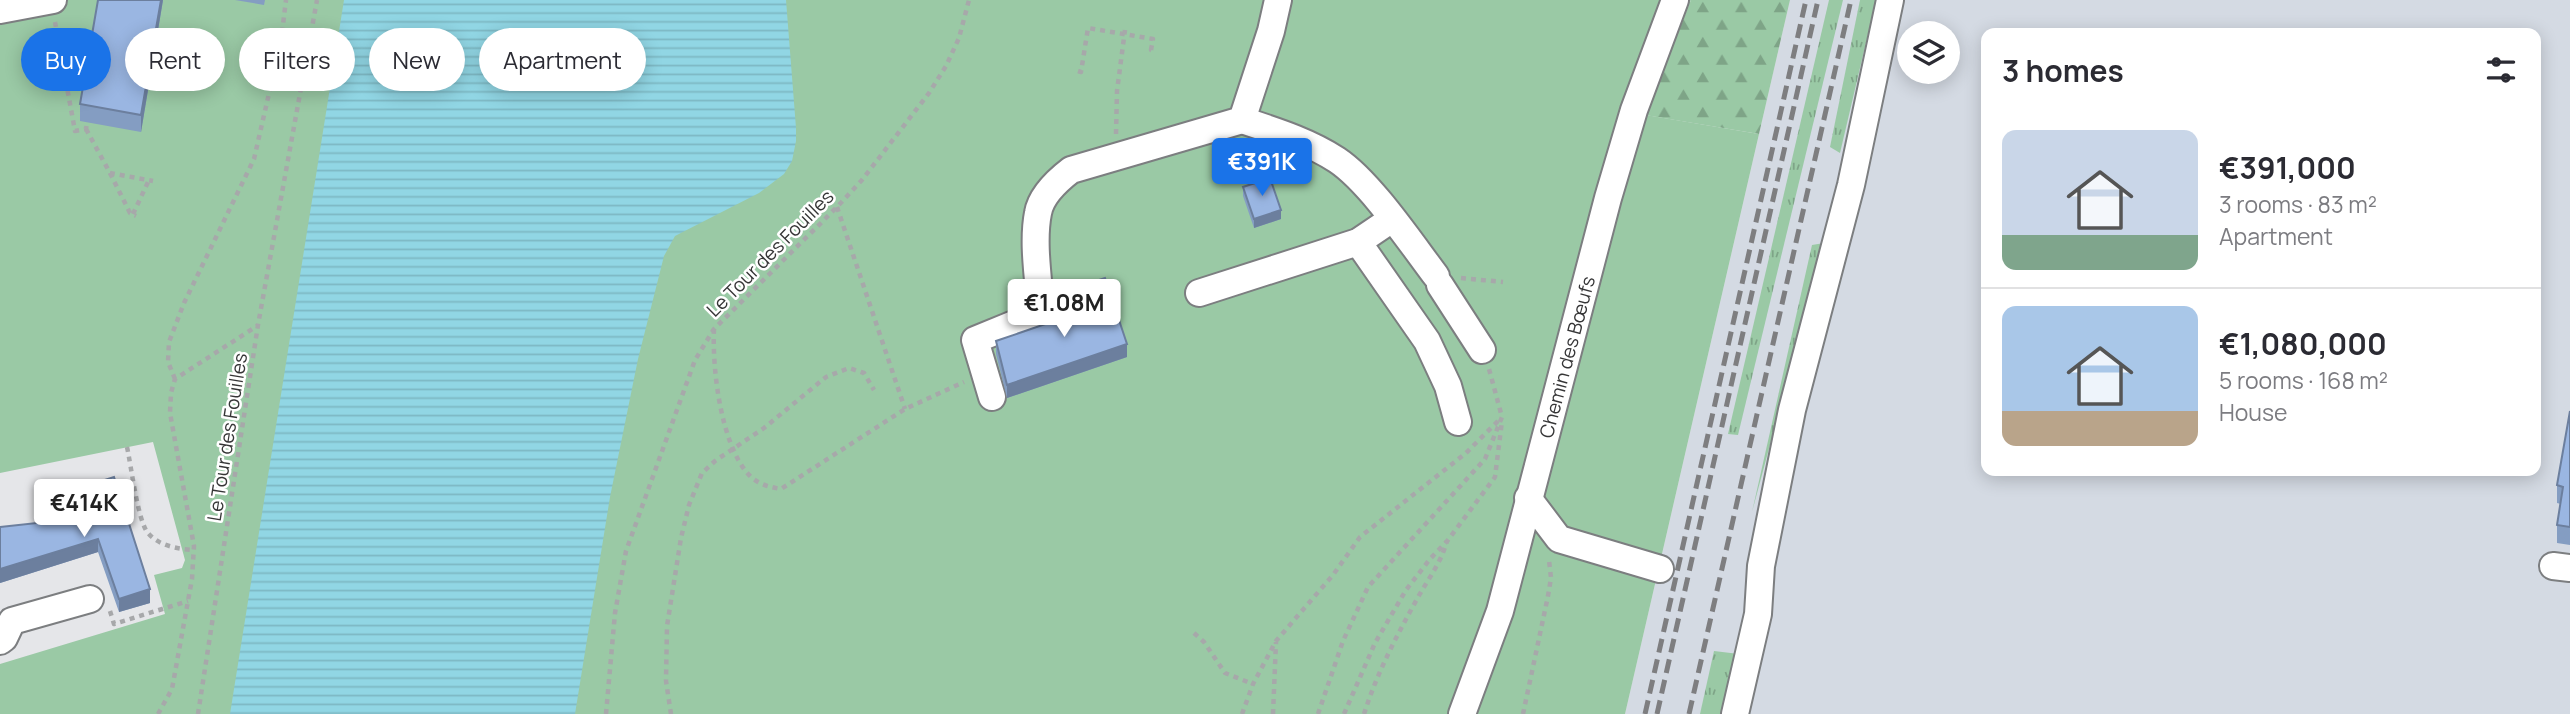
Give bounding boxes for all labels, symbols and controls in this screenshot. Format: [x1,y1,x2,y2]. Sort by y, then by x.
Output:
map controls [1897,21,1960,84]
button: layers [1897,21,1960,84]
chip: Buy [21,28,111,91]
chip: Rent [125,28,225,91]
chip: Filters [239,28,355,91]
chip: New [369,28,465,91]
chip: Apartment [479,28,646,91]
text: 3 homes [2002,50,2124,91]
icon: filters [2482,51,2520,89]
pin: €391K [1213,138,1311,198]
text: €391K [1228,145,1296,177]
text: €391,000 [2219,147,2356,188]
icon: home [2058,158,2142,242]
street label: Le Tour des Fouilles [701,184,839,322]
text: 3 rooms · 83 m² [2219,188,2377,220]
text: Apartment [2219,220,2333,252]
street label: Chemin des Bœufs [1533,273,1601,441]
pin: €1.08M [1007,280,1121,339]
text: €1.08M [1024,286,1104,318]
text: €1,080,000 [2219,323,2387,364]
icon: home [2058,334,2142,418]
street label: Le Tour des Fouilles [201,351,253,523]
text: 5 rooms · 168 m² [2219,364,2388,396]
text: House [2219,396,2288,428]
pin: €414K [35,480,133,539]
text: €414K [50,486,118,518]

